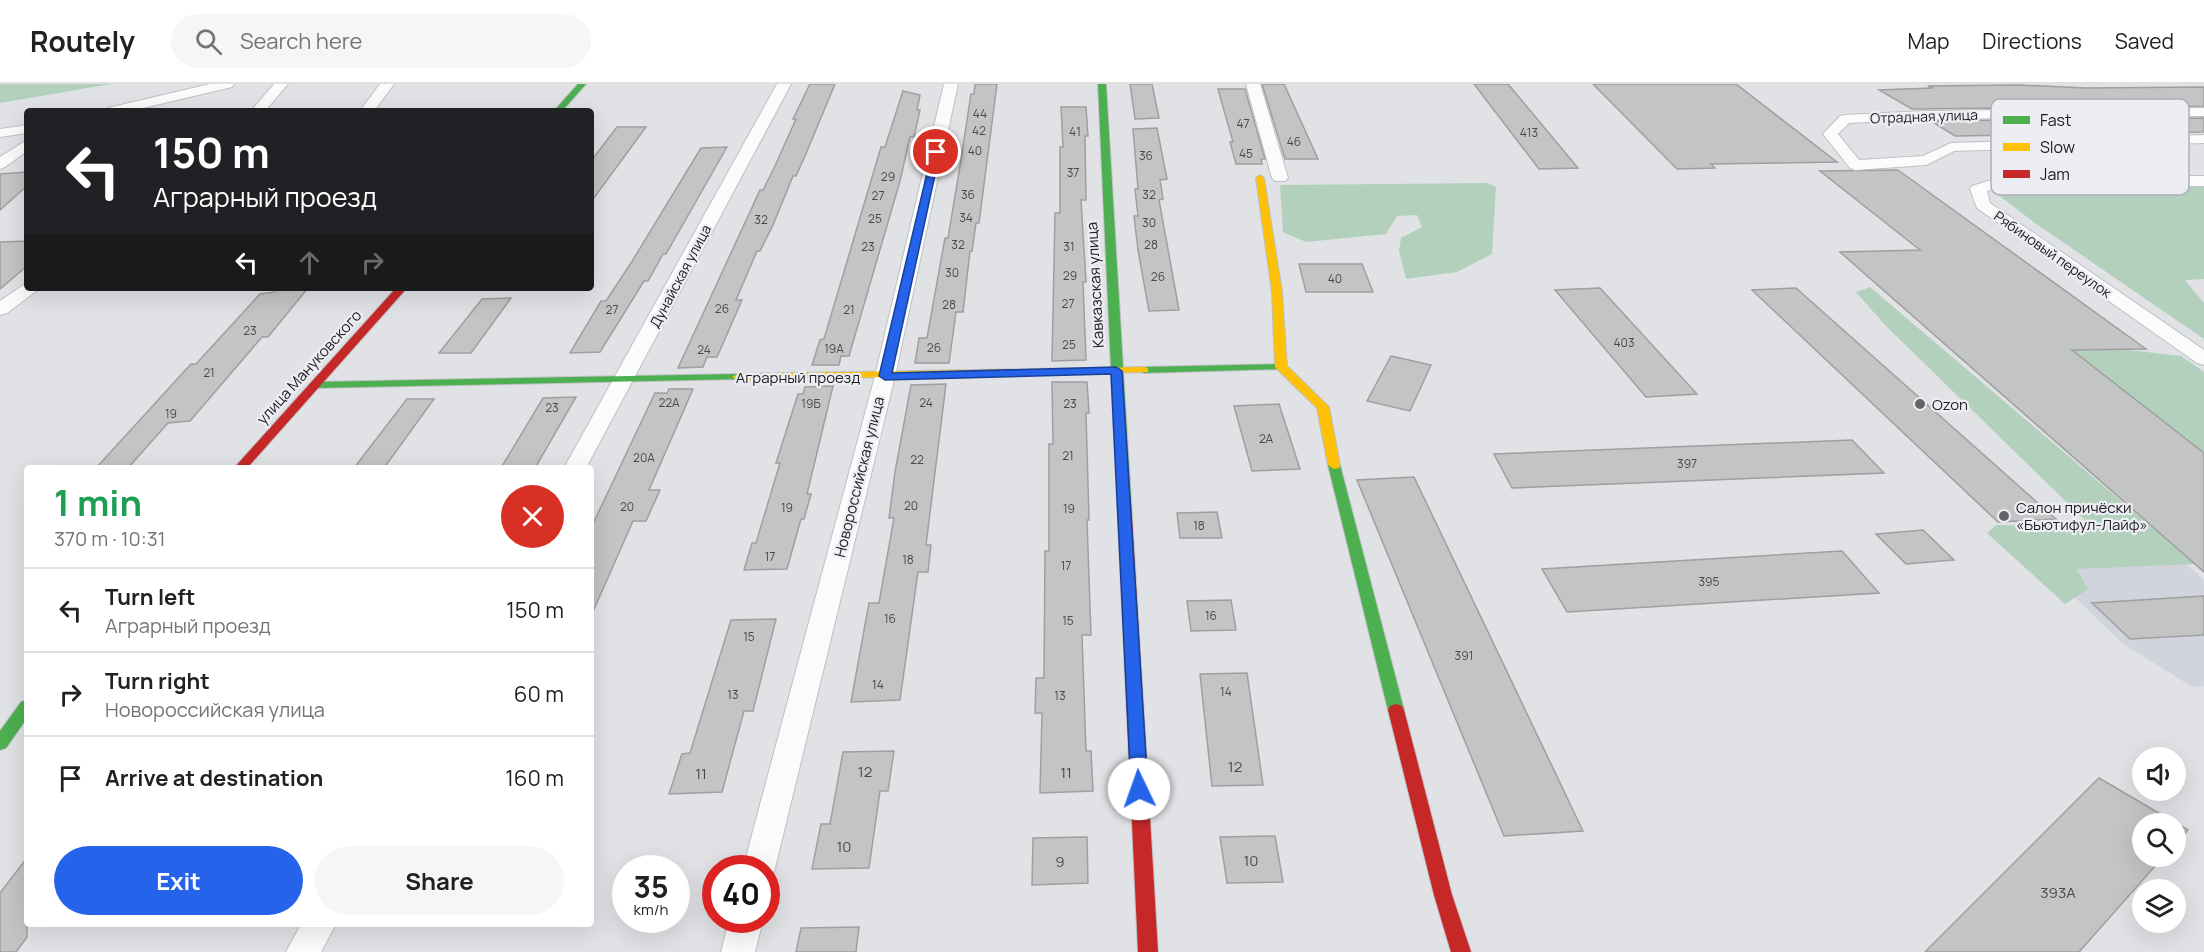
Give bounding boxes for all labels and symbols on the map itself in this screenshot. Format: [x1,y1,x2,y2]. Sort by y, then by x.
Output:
legend [1991,99,2189,195]
house number: 44 [973,105,987,122]
street label: Отрадная улица [1870,105,1978,127]
text: Fast [2040,109,2071,131]
house number: 47 [1236,115,1250,132]
house number: 42 [972,122,986,139]
house number: 41 [1069,123,1081,140]
house number: 413 [1520,124,1538,141]
pin [910,126,961,177]
house number: 46 [1287,133,1301,150]
text: Slow [2040,136,2075,158]
house number: 40 [968,142,982,159]
house number: 45 [1239,145,1253,162]
house number: 36 [1139,147,1153,164]
text: Jam [2040,163,2070,185]
house number: 37 [1067,164,1079,181]
house number: 29 [881,168,895,185]
house number: 36 [961,186,975,203]
house number: 32 [1142,186,1156,203]
house number: 27 [872,187,884,204]
street label: Рябиновый переулок [1990,206,2116,302]
house number: 34 [959,209,973,226]
house number: 25 [868,210,882,227]
house number: 32 [754,211,768,228]
house number: 30 [1142,214,1156,231]
street label: Дунайская улица [645,221,715,331]
street label: Кавказская улица [1081,221,1109,349]
house number: 32 [951,236,965,253]
house number: 28 [1144,236,1158,253]
house number: 23 [861,238,875,255]
house number: 31 [1063,238,1075,255]
house number: 30 [945,264,959,281]
house number: 29 [1063,267,1077,284]
house number: 26 [1151,268,1165,285]
house number: 40 [1328,270,1342,287]
house number: 27 [1062,295,1074,312]
house number: 28 [942,296,956,313]
house number: 26 [715,300,729,317]
house number: 27 [606,301,618,318]
house number: 21 [843,301,855,318]
street label: улица Мануковского [252,305,366,429]
house number: 23 [243,322,257,339]
house number: 403 [1613,334,1635,351]
house number: 25 [1062,336,1076,353]
house number: 26 [927,339,941,356]
house number: 19А [824,340,844,357]
house number: 24 [697,341,711,358]
house number: 21 [203,364,215,381]
street label: Аграрный проезд [736,367,860,388]
house number: 22А [658,394,680,411]
street label: Новороссийская улица [829,394,889,560]
house number: 24 [919,394,933,411]
place label: Ozon [1932,394,1968,415]
house number: 19Б [801,395,821,412]
house number: 23 [1063,395,1077,412]
marker: Ozon [1913,397,1927,411]
house number: 23 [545,399,559,416]
house number: 19 [165,405,177,422]
house number: 2А [1259,430,1273,447]
house number: 21 [1062,447,1074,464]
house number: 20А [633,449,655,466]
house number: 22 [910,451,924,468]
house number: 397 [1677,455,1697,472]
house number: 20 [904,497,918,514]
place label: Салон причёски «Бьютифул-Лайф» [2016,497,2148,535]
house number: 20 [620,498,634,515]
house number: 19 [781,499,793,516]
house number: 19 [1063,500,1075,517]
marker: Салон причёски «Бьютифул-Лайф» [1997,509,2011,523]
house number: 18 [1193,517,1205,534]
house number: 17 [765,548,775,565]
house number: 18 [902,551,914,568]
house number: 17 [1061,557,1071,574]
house number: 395 [1698,573,1720,590]
house number: 16 [1205,607,1217,624]
house number: 16 [884,610,896,627]
house number: 15 [1062,612,1074,629]
house number: 15 [743,628,755,645]
house number: 391 [1455,647,1473,664]
house number: 14 [872,676,884,693]
house number: 14 [1220,683,1232,700]
house number: 13 [727,686,739,703]
house number: 13 [1054,687,1066,704]
house number: 12 [1228,756,1242,777]
position arrow [1107,757,1171,821]
house number: 12 [858,761,872,782]
house number: 11 [1060,762,1072,783]
house number: 11 [695,763,707,784]
house number: 10 [837,836,852,857]
house number: 10 [1244,850,1259,871]
house number: 9 [1055,851,1065,872]
speed limit sign: 40 [702,855,780,933]
house number: 393А [2040,882,2076,903]

